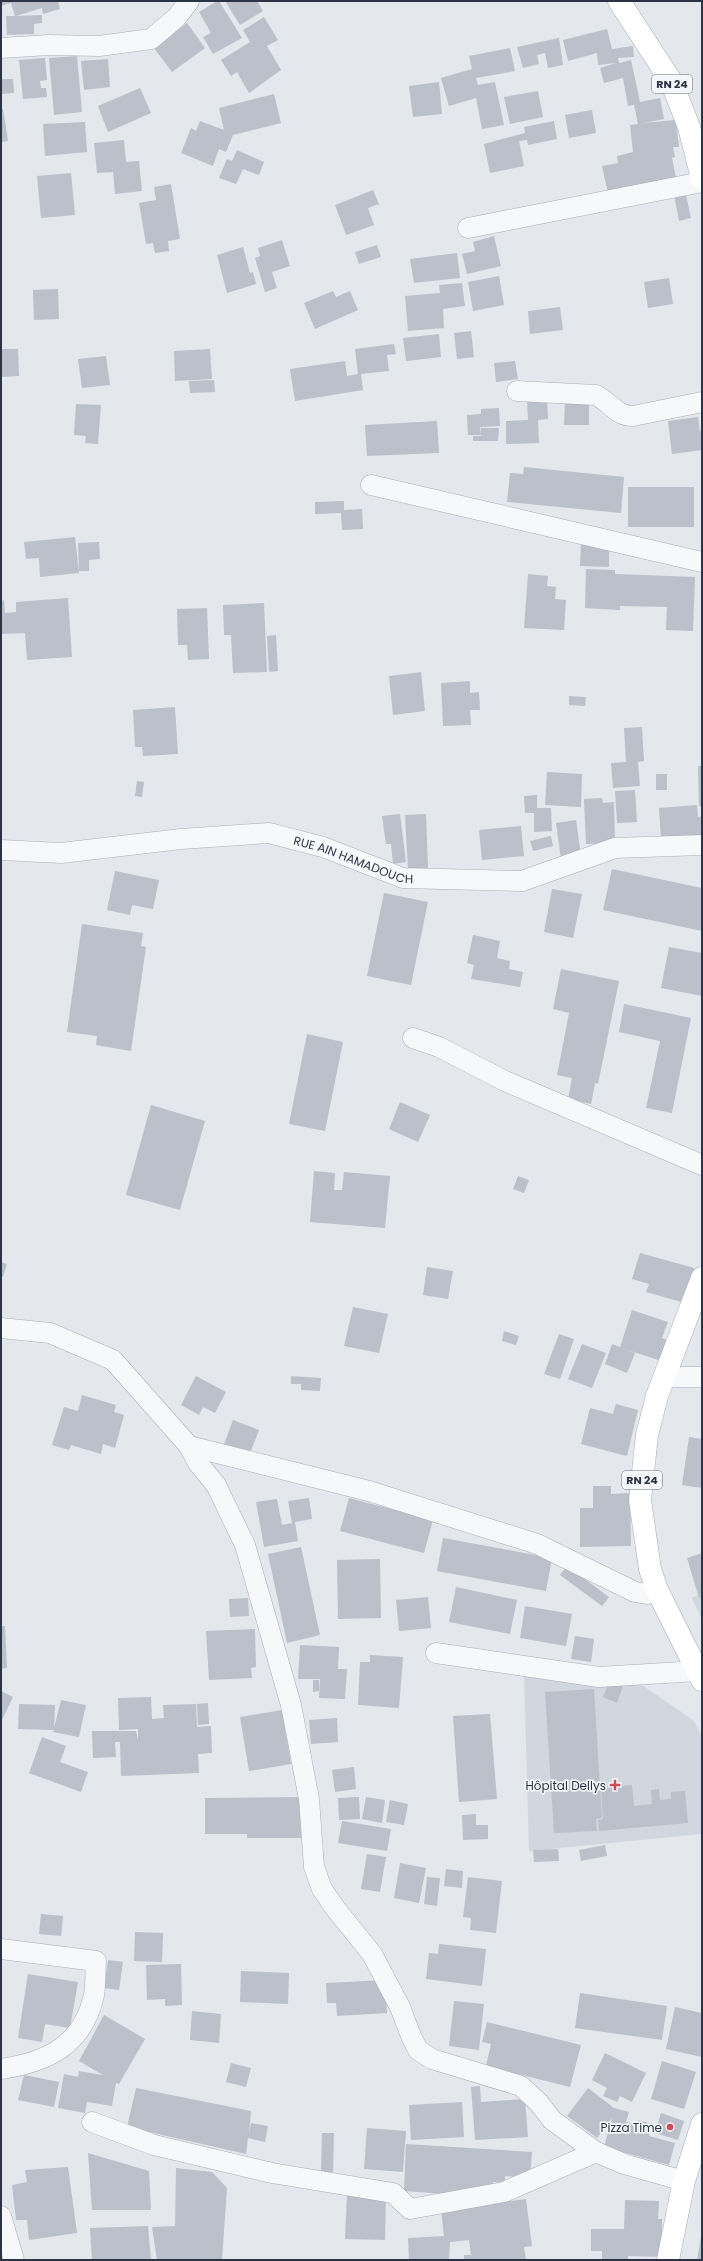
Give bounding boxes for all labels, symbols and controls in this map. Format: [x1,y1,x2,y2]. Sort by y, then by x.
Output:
road number: RN 24 [652,75,692,93]
street label: RUE AIN HAMADOUCH [292,831,414,887]
road number: RN 24 [622,1471,662,1489]
place label: Hôpital Dellys [525,1777,606,1794]
marker: Hôpital Dellys [609,1779,621,1791]
place label: Pizza Time [601,2119,662,2136]
marker: Pizza Time [665,2122,675,2132]

